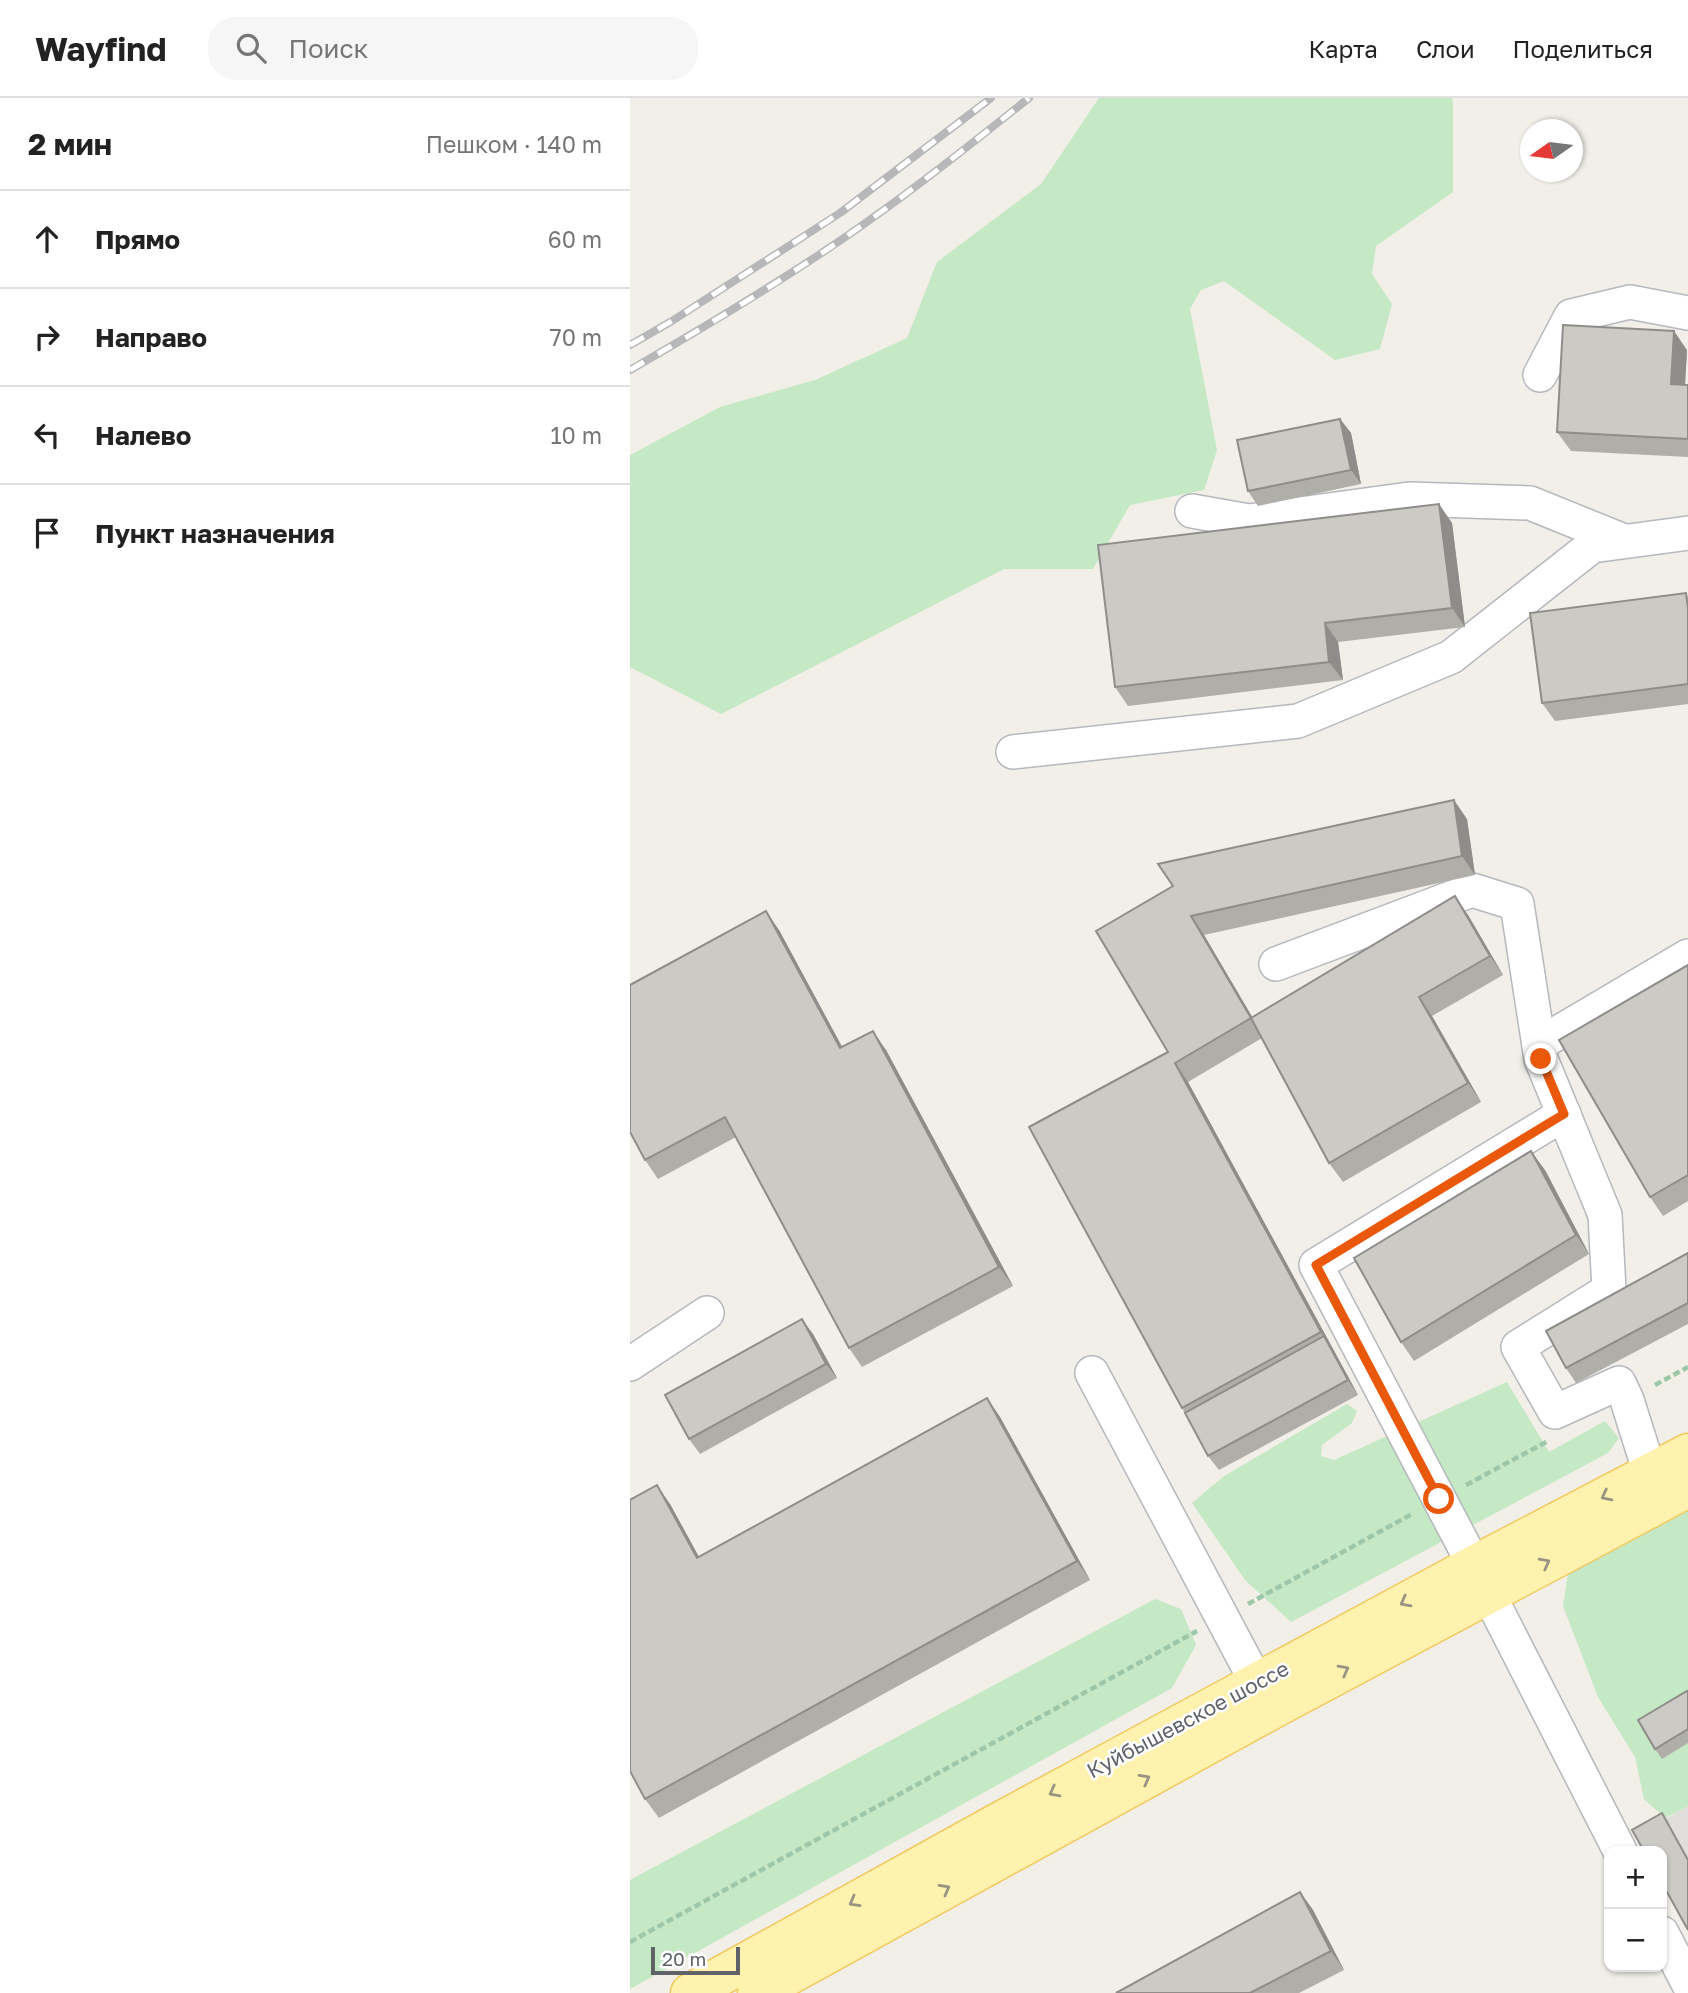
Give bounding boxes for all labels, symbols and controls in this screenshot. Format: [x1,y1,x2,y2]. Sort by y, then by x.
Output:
search box [208,17,698,80]
text: Wayfind [35,29,166,68]
icon: search [232,29,270,67]
text: Поиск [288,33,369,64]
text: Карта [1308,34,1378,63]
text: Слои [1416,34,1475,63]
text: Поделиться [1513,34,1653,63]
north arrow [1520,119,1583,182]
text: 2 мин [28,126,112,162]
text: Пешком · 140 m [426,130,602,158]
icon: ahead [28,220,66,258]
text: Прямо [95,224,180,255]
text: 60 m [548,225,602,253]
icon: right [28,318,66,356]
text: Направо [95,322,207,353]
text: 70 m [549,323,602,351]
icon: left [28,416,66,454]
text: Налево [95,420,191,451]
text: 10 m [550,421,602,449]
icon: arrive [28,514,66,552]
text: Пункт назначения [95,518,335,549]
route end [1525,1043,1556,1074]
route start [1423,1483,1454,1514]
one-way arrow [1601,1488,1613,1501]
one-way arrow [1538,1558,1550,1571]
one-way arrow [1400,1594,1412,1607]
street label: Куйбышевское шоссе [1082,1655,1293,1783]
one-way arrow [1337,1665,1350,1679]
one-way arrow [1137,1774,1150,1787]
one-way arrow [1049,1784,1061,1797]
map controls [1604,1846,1667,1972]
button: + [1604,1846,1667,1909]
one-way arrow [938,1884,951,1897]
one-way arrow [849,1894,862,1907]
button: − [1604,1909,1667,1972]
scale bar [651,1944,740,1976]
text: 20 m [662,1947,706,1970]

